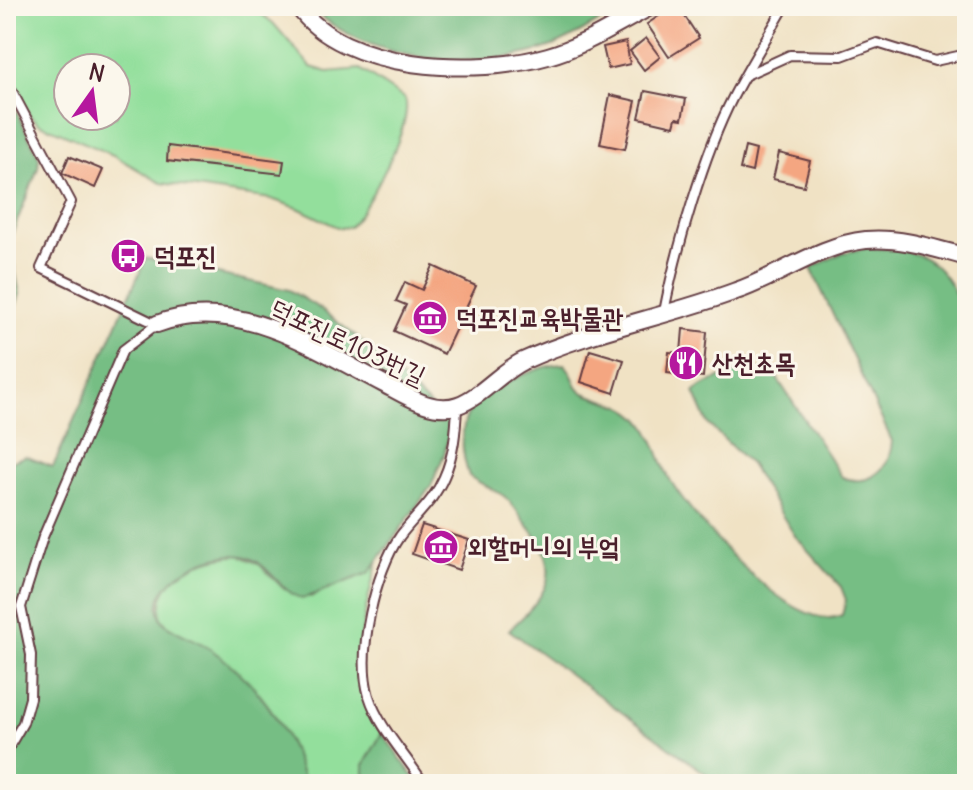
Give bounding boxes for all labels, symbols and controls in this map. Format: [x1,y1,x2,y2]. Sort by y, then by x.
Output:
north arrow [52,52,132,132]
text: N [86,57,108,88]
bus stop icon: 덕포진 [109,237,147,275]
place label: 덕포진 [154,239,217,272]
street label: 덕포진로103번길 [265,291,431,392]
museum icon: 덕포진교육박물관 [411,299,449,337]
place label: 덕포진교육박물관 [456,301,623,334]
restaurant icon: 산천초목 [667,344,705,382]
place label: 산천초목 [712,346,796,379]
museum icon: 외할머니의 부엌 [422,528,460,566]
place label: 외할머니의 부엌 [467,530,620,563]

